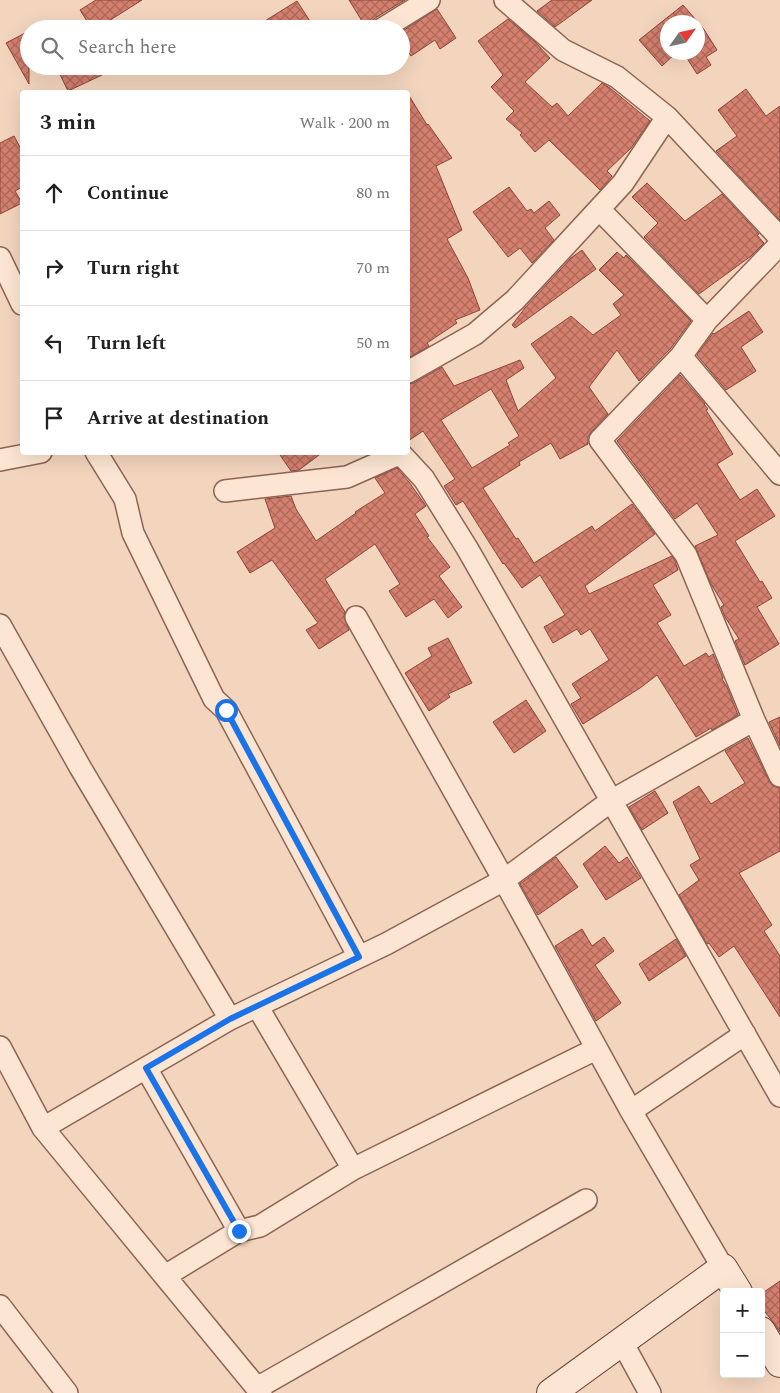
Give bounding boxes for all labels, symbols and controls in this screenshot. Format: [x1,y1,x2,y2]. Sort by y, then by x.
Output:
north arrow [660,15,705,60]
search box [20,20,410,75]
text: Search here [78,33,177,62]
icon: search [38,34,66,62]
text: 3 min [40,107,96,139]
text: Walk · 200 m [299,111,390,135]
icon: ahead [40,179,68,207]
text: Continue [87,179,169,208]
text: 80 m [356,181,390,205]
icon: right [40,254,68,282]
text: Turn right [87,254,180,283]
text: 70 m [356,256,390,280]
icon: left [40,329,68,357]
text: Turn left [87,329,166,358]
text: 50 m [356,331,390,355]
icon: arrive [40,404,68,432]
text: Arrive at destination [87,404,269,433]
route start [215,699,238,722]
route end [228,1220,251,1243]
map controls [720,1288,765,1378]
button: + [720,1288,765,1333]
button: − [720,1333,765,1378]

